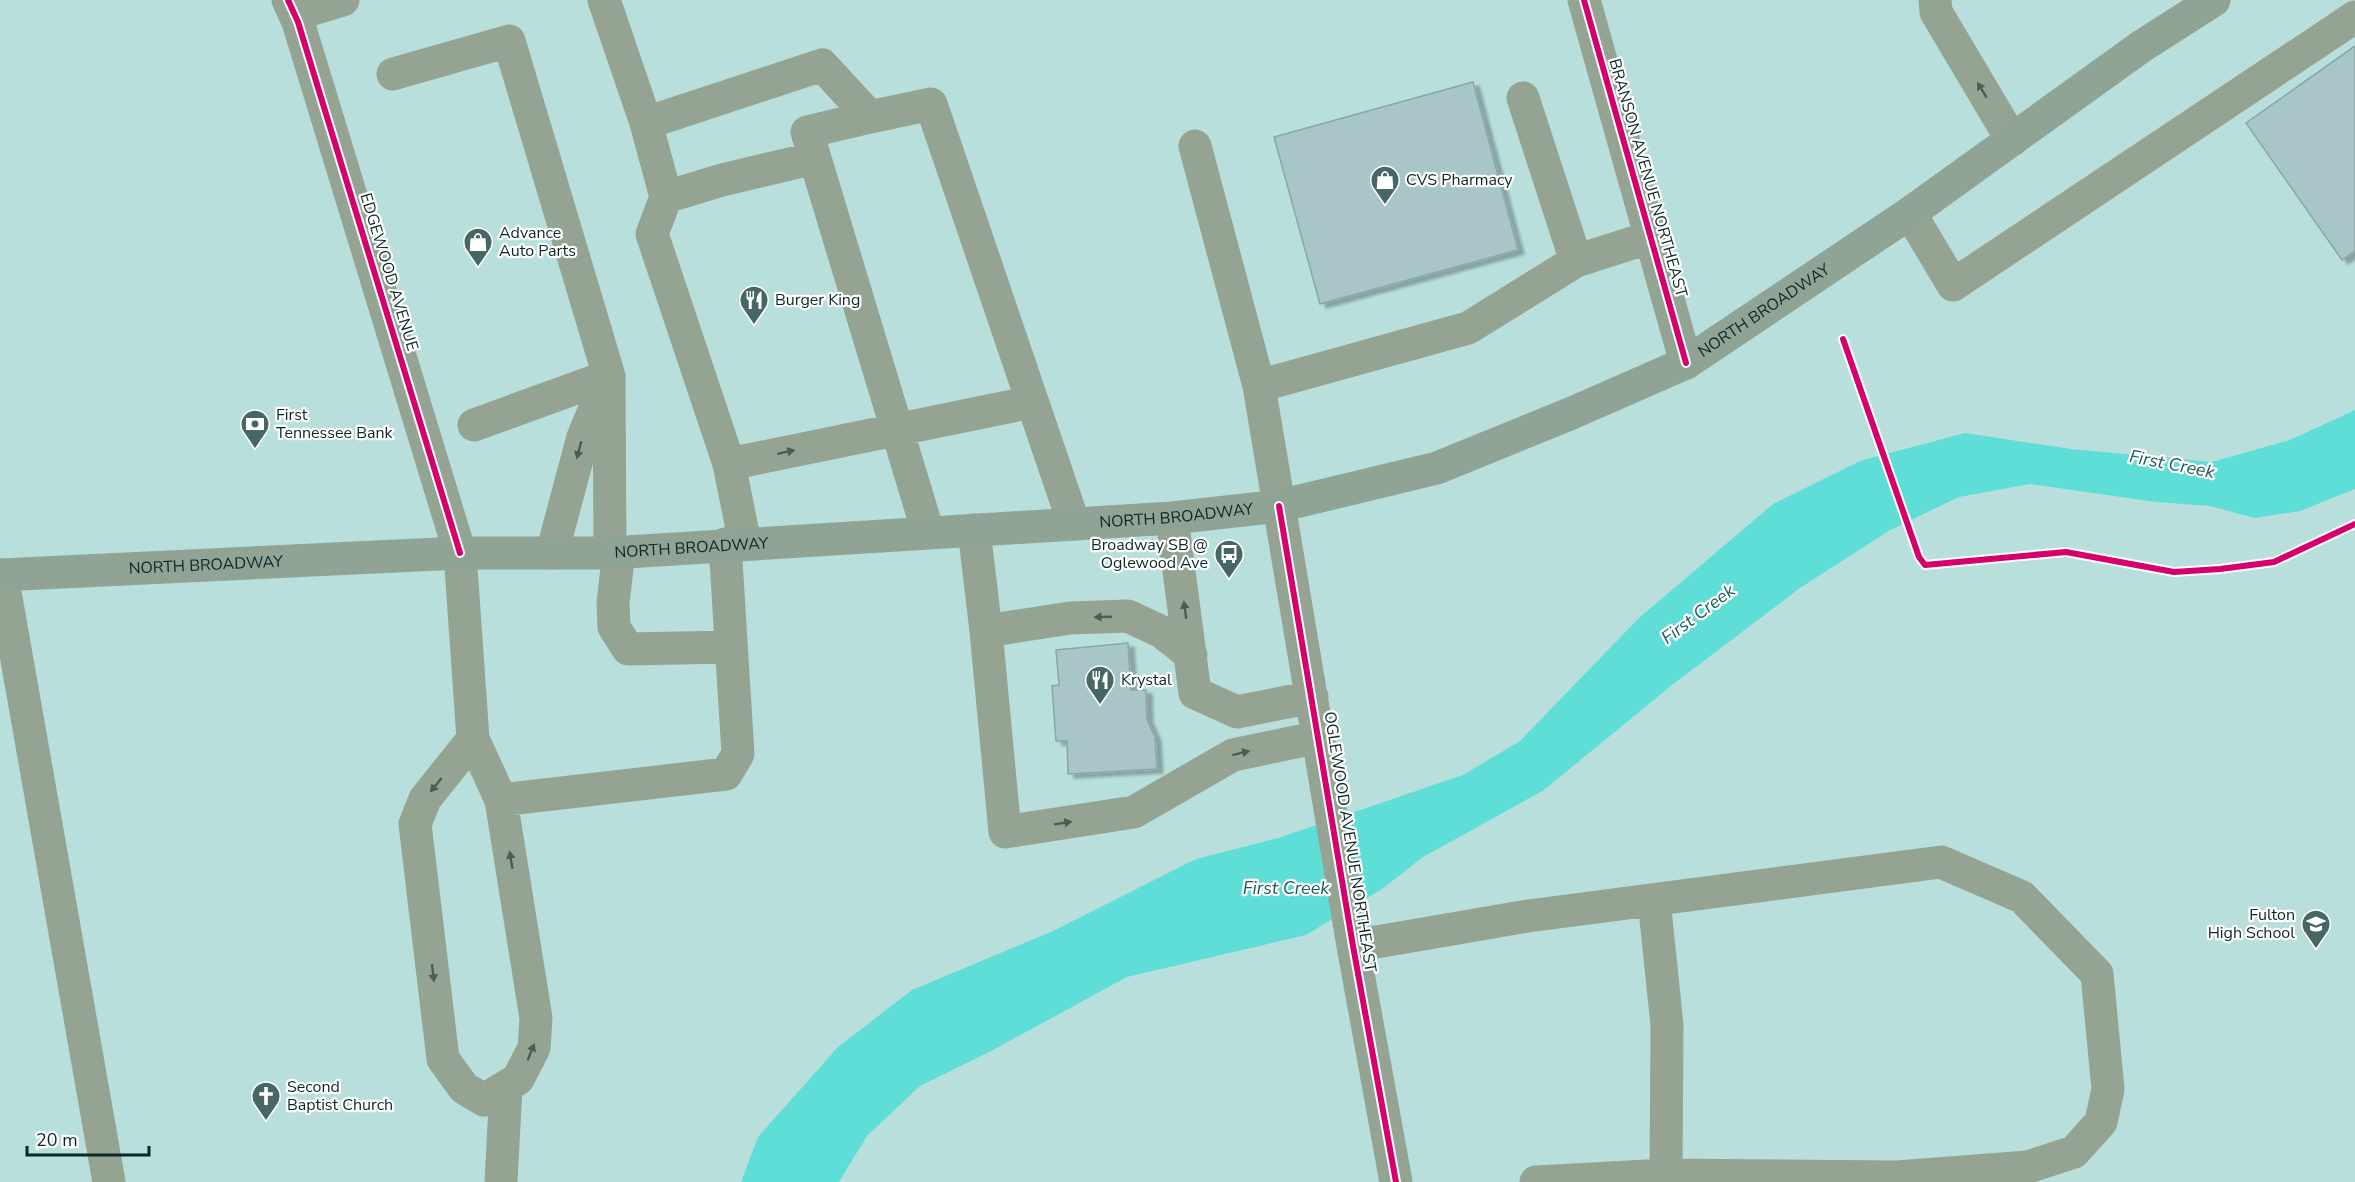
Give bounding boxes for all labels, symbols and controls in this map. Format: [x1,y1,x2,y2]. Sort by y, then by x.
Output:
street label: BRANSON AVENUE NORTHEAST [1603,56,1693,300]
one-way arrow [1976,82,1987,98]
shop icon: CVS Pharmacy [1369,164,1401,206]
place label: CVS Pharmacy [1406,169,1513,191]
street label: EDGEWOOD AVENUE [355,190,423,354]
place label: Advance Auto Parts [499,222,576,262]
shop icon: Advance Auto Parts [462,226,494,268]
street label: NORTH BROADWAY [1694,258,1835,363]
restaurant icon: Burger King [738,284,770,326]
place label: Burger King [775,289,860,311]
place label: First Tennessee Bank [276,404,394,444]
bank icon: First Tennessee Bank [239,408,271,450]
one-way arrow [574,441,584,459]
water label: First Creek [2127,444,2218,484]
one-way arrow [777,446,795,456]
street label: NORTH BROADWAY [1099,498,1255,533]
street label: NORTH BROADWAY [614,532,769,564]
place label: Broadway SB @ Oglewood Ave [1091,534,1208,574]
bus stop icon: Broadway SB @ Oglewood Ave [1213,538,1245,580]
street label: NORTH BROADWAY [128,550,284,580]
water label: First Creek [1656,578,1741,650]
one-way arrow [1180,601,1189,620]
one-way arrow [1093,612,1112,622]
restaurant icon: Krystal [1084,664,1116,706]
place label: Krystal [1121,669,1172,691]
street label: OGLEWOOD AVENUE NORTHEAST [1318,710,1382,974]
one-way arrow [1232,748,1251,758]
one-way arrow [430,777,443,793]
one-way arrow [1053,818,1072,827]
one-way arrow [506,850,515,869]
water label: First Creek [1243,876,1330,900]
place label: Fulton High School [2208,904,2295,944]
school or university icon: Fulton High School [2300,908,2332,950]
one-way arrow [428,963,438,982]
one-way arrow [527,1043,536,1061]
place label: Second Baptist Church [287,1076,393,1116]
church icon: Second Baptist Church [250,1080,282,1122]
scale bar [27,1119,148,1157]
text: 20 m [36,1128,78,1152]

